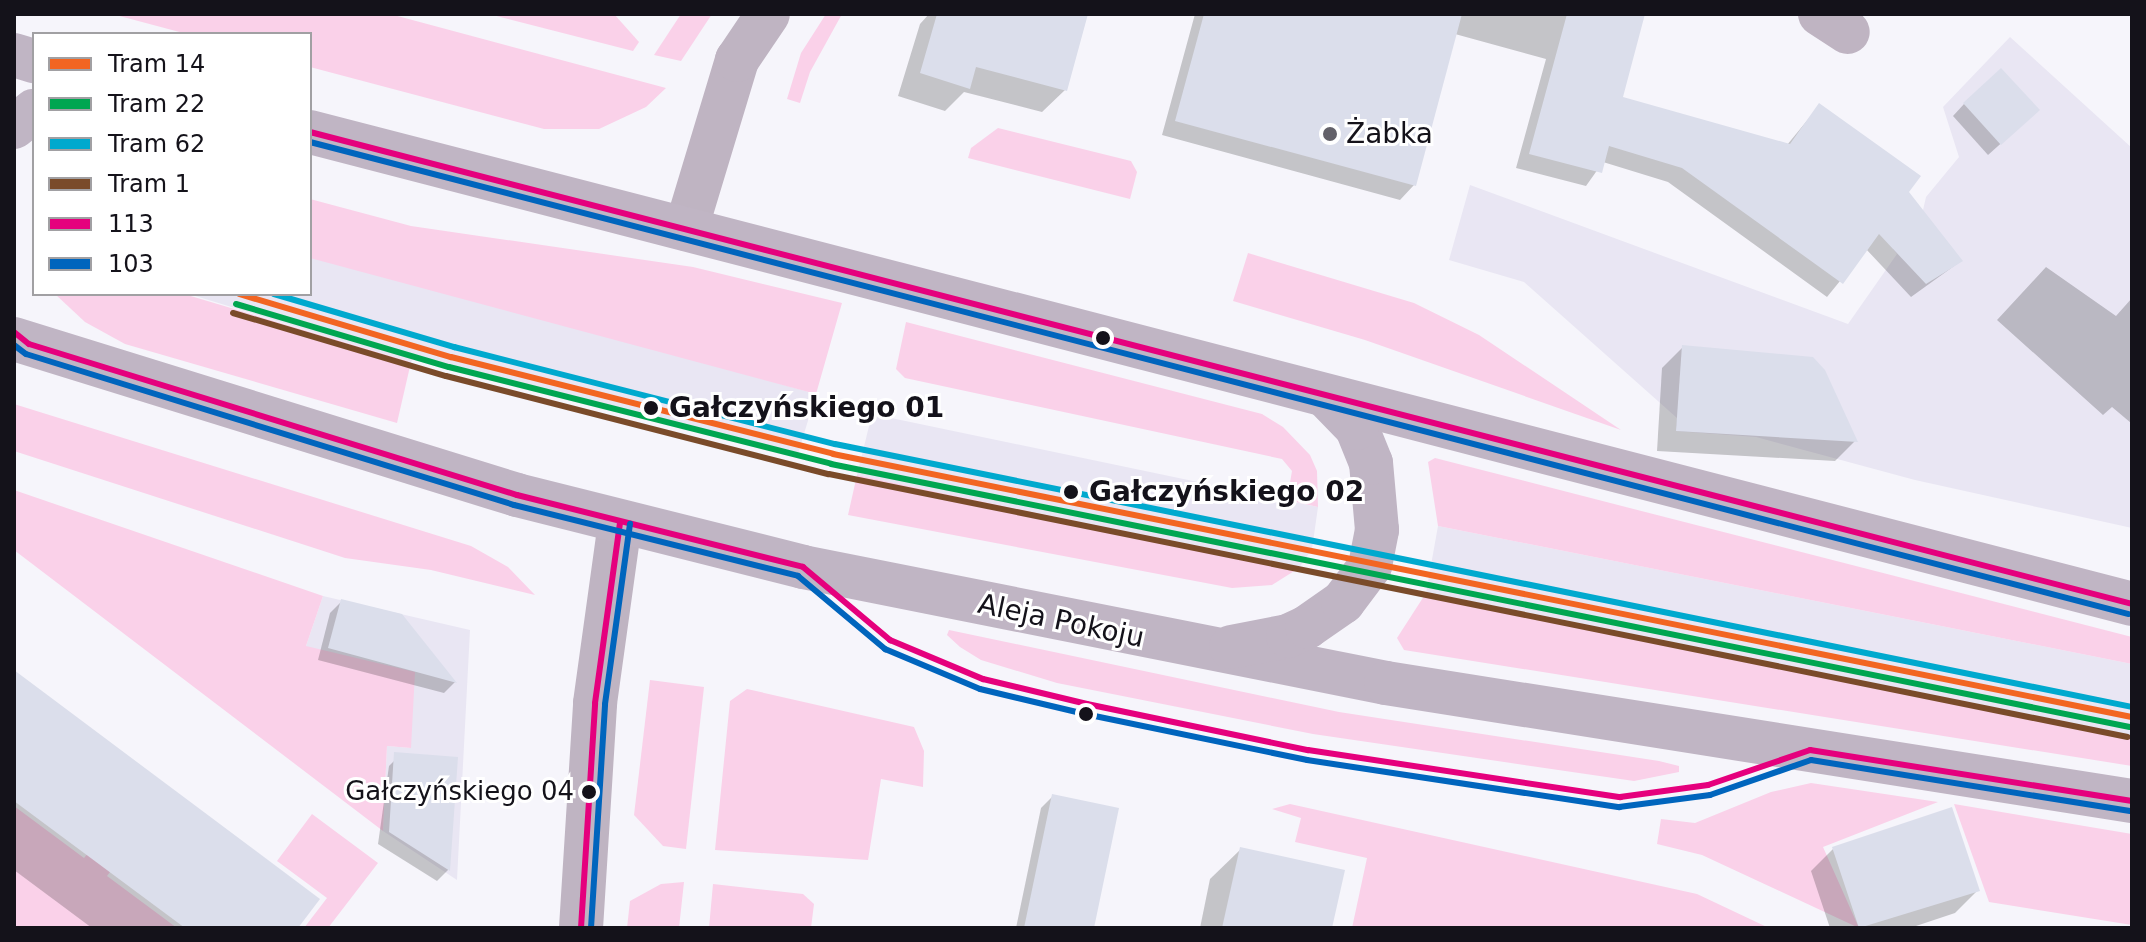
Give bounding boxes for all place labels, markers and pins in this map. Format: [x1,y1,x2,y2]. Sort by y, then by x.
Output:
place label: Żabka [1346,117,1433,151]
marker: Żabka [1321,125,1339,143]
unlabelled marker [1095,330,1111,346]
place label: Gałczyńskiego 01 [669,391,944,425]
marker: Gałczyńskiego 01 [640,397,662,419]
place label: Gałczyńskiego 02 [1089,475,1364,509]
marker: Gałczyńskiego 02 [1060,481,1082,503]
unlabelled marker [1078,706,1094,722]
place label: Gałczyńskiego 04 [345,776,574,808]
marker: Gałczyńskiego 04 [581,784,597,800]

